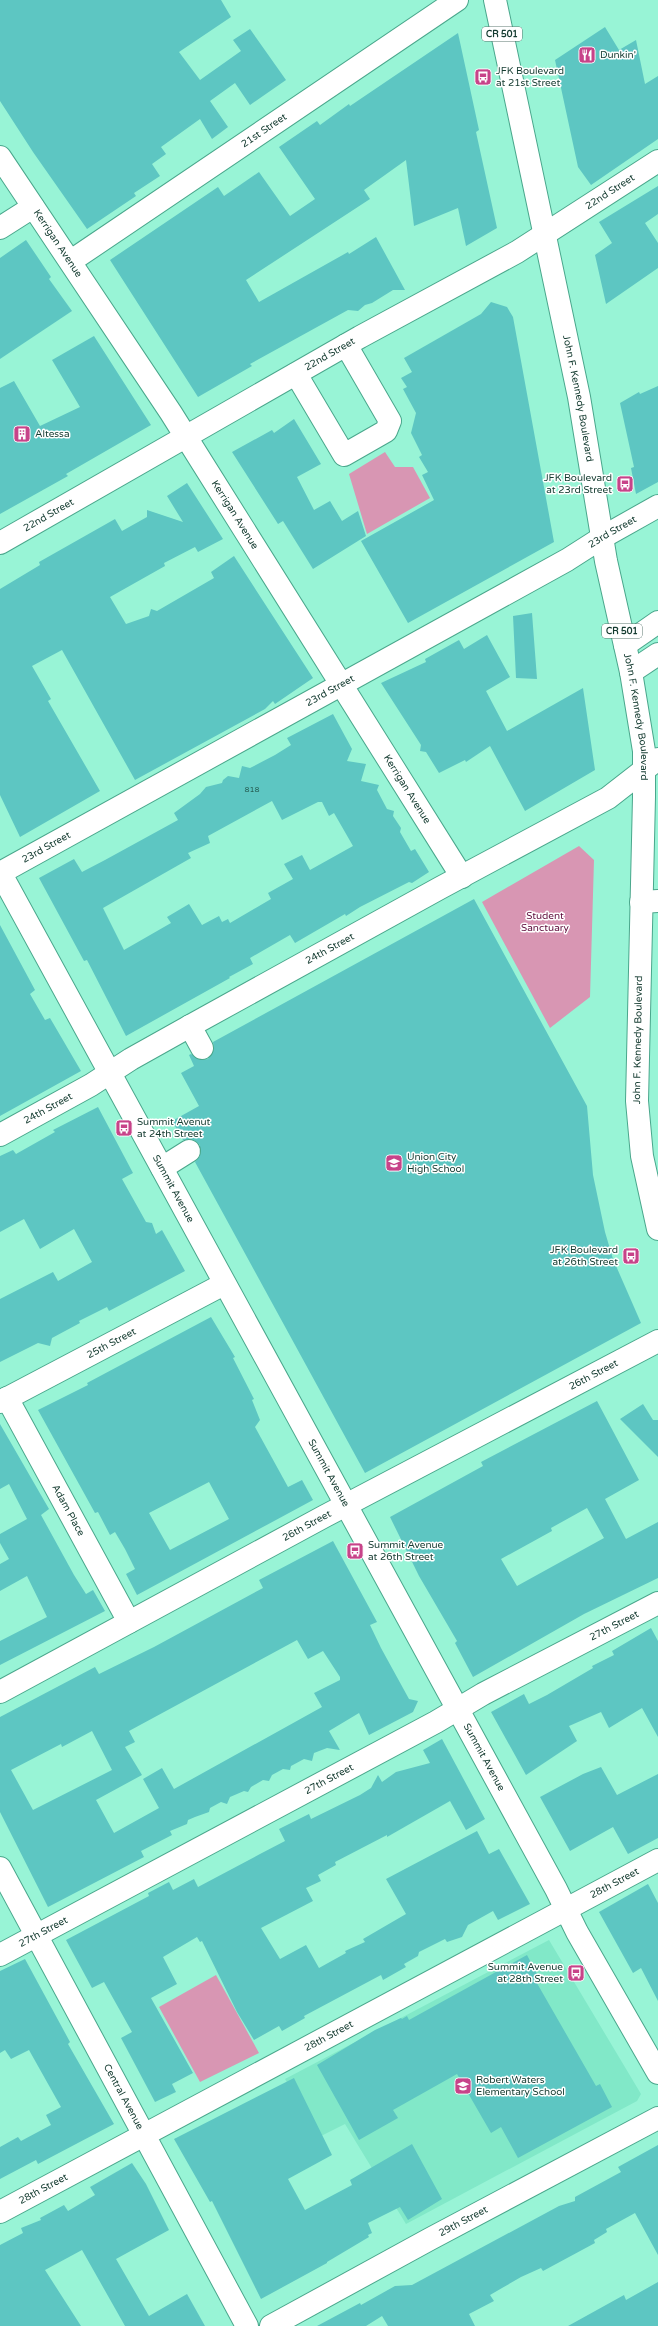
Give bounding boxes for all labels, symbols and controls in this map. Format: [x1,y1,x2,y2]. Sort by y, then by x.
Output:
road number: CR 501 [482,27,522,41]
restaurant icon: Dunkin' [577,45,597,65]
place label: Dunkin' [600,49,636,61]
place label: JFK Boulevard at 21st Street [496,65,564,89]
bus stop icon: JFK Boulevard at 21st Street [473,67,493,87]
street label: 21st Street [239,111,289,150]
street label: 22nd Street [583,172,637,212]
street label: Kerrigan Avenue [31,207,85,280]
street label: John F. Kennedy Boulevard [560,334,596,463]
street label: 22nd Street [302,335,357,373]
building icon: Altessa [12,424,32,444]
place label: Altessa [35,428,70,440]
place label: JFK Boulevard at 23rd Street [544,472,612,496]
bus stop icon: JFK Boulevard at 23rd Street [615,474,635,494]
street label: Kerrigan Avenue [209,478,261,552]
street label: 22nd Street [21,496,76,534]
street label: 23rd Street [586,513,639,551]
road number: CR 501 [602,624,642,638]
street label: John F. Kennedy Boulevard [621,652,650,781]
street label: 23rd Street [304,672,357,709]
street label: Kerrigan Avenue [381,753,433,826]
house number: 818 [244,785,260,794]
street label: 23rd Street [20,829,73,866]
park label: Student Sanctuary [521,910,570,934]
street label: 24th Street [304,930,357,967]
street label: John F. Kennedy Boulevard [631,976,645,1104]
street label: 24th Street [22,1090,75,1127]
place label: Summit Avenut at 24th Street [137,1116,211,1140]
bus stop icon: Summit Avenut at 24th Street [114,1118,134,1138]
place label: Union City High School [407,1151,464,1175]
street label: Summit Avenue [150,1153,197,1225]
school or university icon: Union City High School [384,1153,404,1173]
place label: JFK Boulevard at 26th Street [550,1244,618,1268]
bus stop icon: JFK Boulevard at 26th Street [621,1246,641,1266]
street label: 25th Street [85,1325,138,1361]
street label: 26th Street [567,1357,620,1393]
street label: Summit Avenue [305,1437,352,1509]
street label: Adam Place [49,1483,87,1539]
street label: 26th Street [280,1508,333,1544]
place label: Summit Avenue at 26th Street [368,1539,444,1563]
bus stop icon: Summit Avenue at 26th Street [345,1541,365,1561]
street label: 27th Street [588,1608,641,1643]
street label: Summit Avenue [461,1721,508,1794]
street label: 27th Street [302,1761,356,1797]
street label: 28th Street [588,1865,641,1901]
street label: 27th Street [17,1914,70,1950]
place label: Summit Avenue at 28th Street [488,1961,563,1985]
bus stop icon: Summit Avenue at 28th Street [566,1963,586,1983]
street label: 28th Street [302,2018,356,2054]
street label: Central Avenue [101,2062,146,2132]
place label: Robert Waters Elementary School [476,2074,565,2098]
school or university icon: Robert Waters Elementary School [453,2076,473,2096]
street label: 28th Street [17,2171,70,2207]
street label: 29th Street [437,2203,490,2239]

